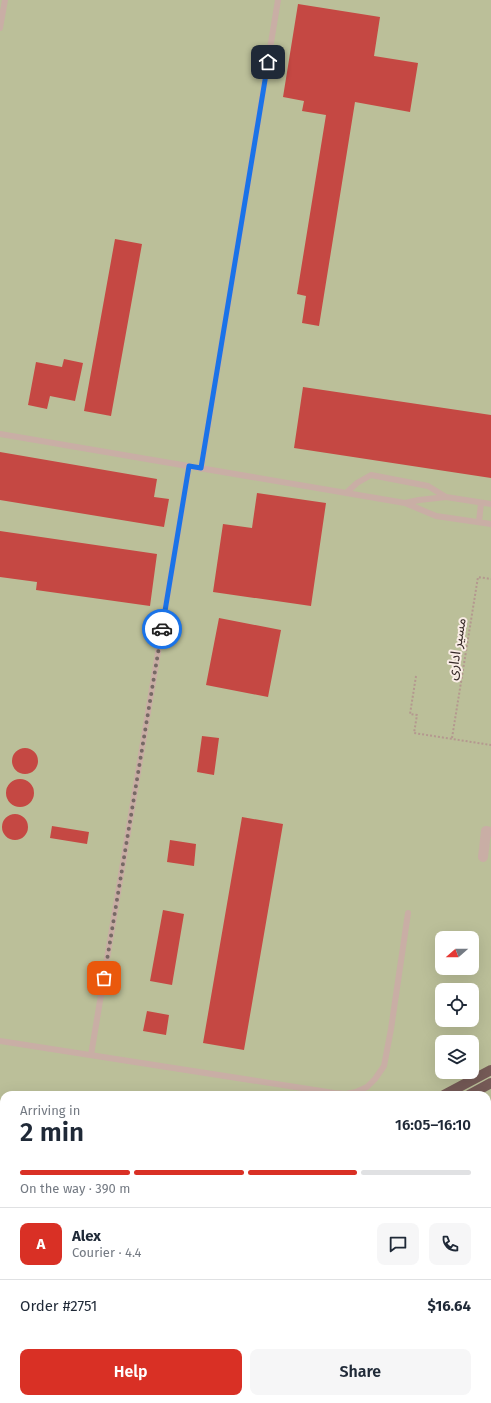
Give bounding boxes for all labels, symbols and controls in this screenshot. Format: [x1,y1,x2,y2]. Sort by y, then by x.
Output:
pin [251,45,285,79]
icon: home [257,51,279,73]
courier [142,609,182,649]
street label: مسیر اداری [443,617,470,681]
icon: car [151,618,173,640]
north arrow [435,931,479,975]
map controls [435,931,479,1079]
pin [87,961,121,995]
icon: bag [93,967,115,989]
button: locate [435,983,479,1027]
button: layers [435,1035,479,1079]
text: Arriving in [20,1103,80,1118]
text: 16:05–16:10 [395,1116,471,1134]
text: 2 min [20,1117,84,1148]
text: On the way · 390 m [20,1181,130,1196]
button: chat [377,1223,419,1265]
button: phone [429,1223,471,1265]
text: Alex [72,1227,101,1245]
text: A [37,1235,45,1253]
text: Courier · 4.4 [72,1245,142,1260]
text: Order #2751 [20,1297,97,1315]
text: $16.64 [427,1297,471,1315]
button: Help [20,1349,242,1395]
button: Share [250,1349,471,1395]

